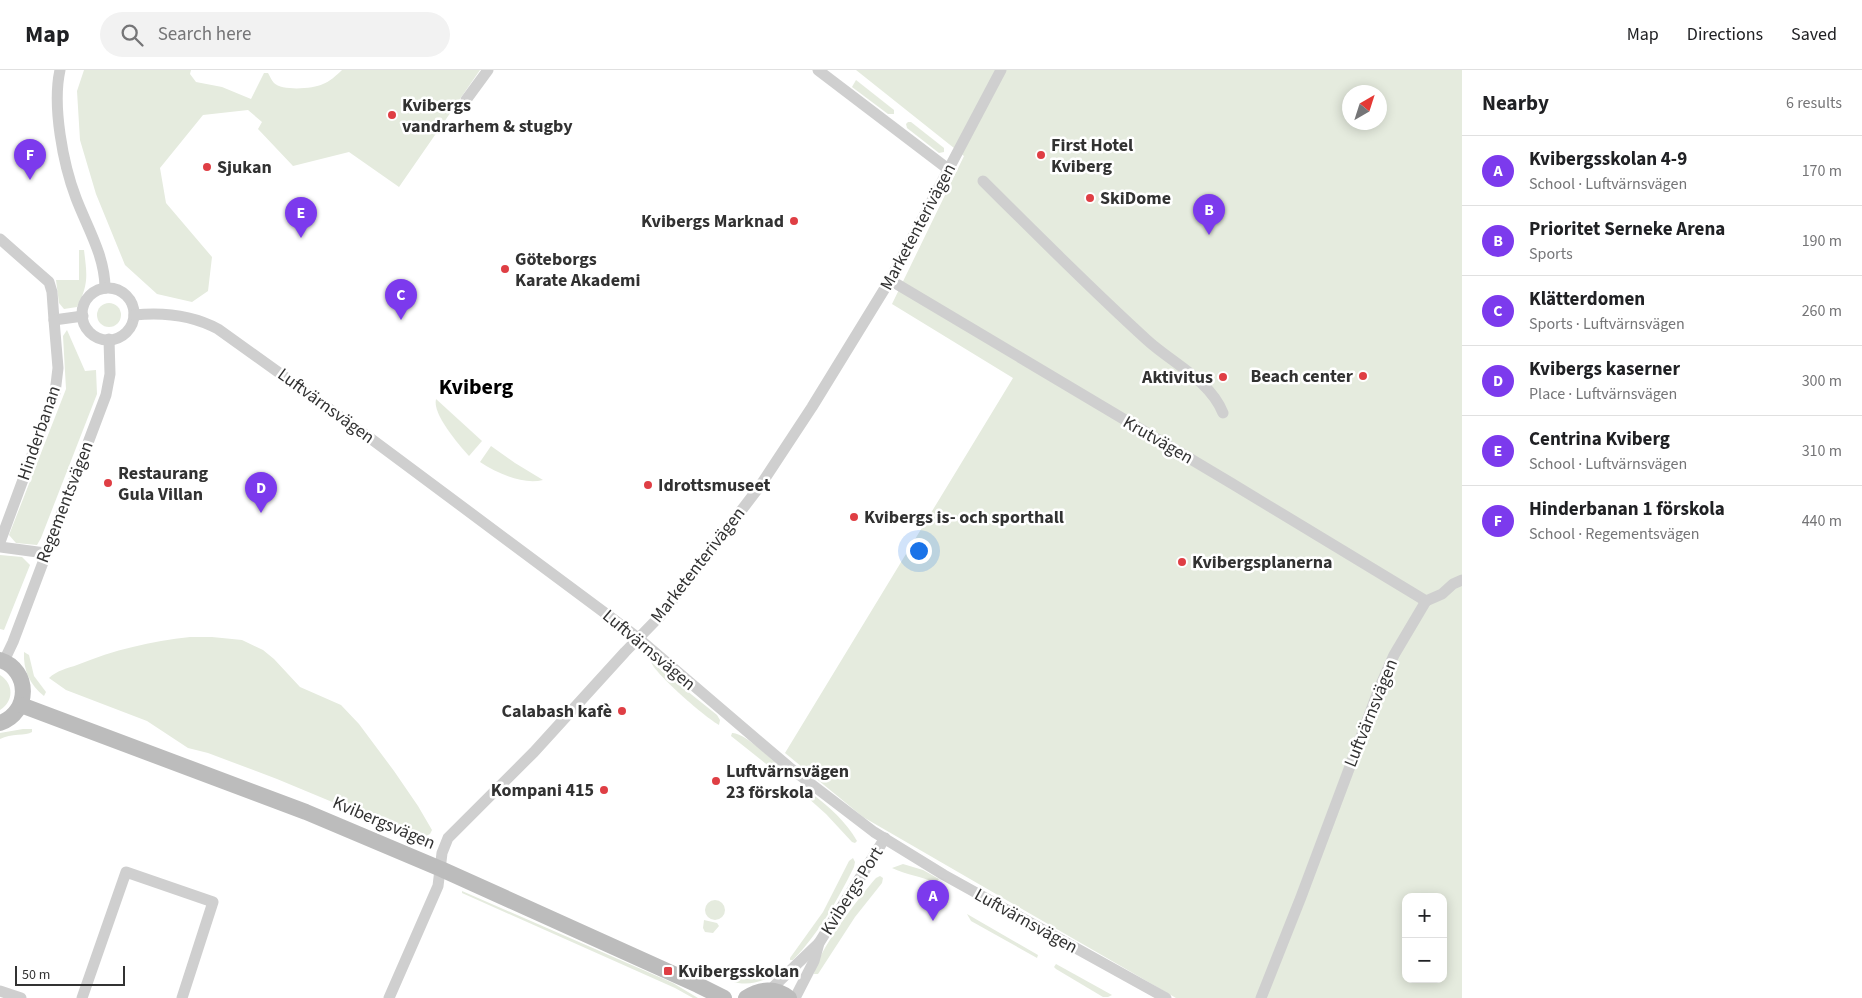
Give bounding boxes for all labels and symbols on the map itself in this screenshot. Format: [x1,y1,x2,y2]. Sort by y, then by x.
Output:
north arrow [1342,85,1387,130]
place label: Kvibergs vandrarhem & stugby [402,93,573,139]
marker: Kvibergs vandrarhem & stugby [386,109,398,121]
place label: First Hotel Kviberg [1051,133,1133,179]
pin: F [14,139,46,180]
marker: First Hotel Kviberg [1035,149,1047,161]
place label: Sjukan [217,155,272,180]
street label: Marketenterivägen [874,159,962,295]
marker: Sjukan [201,161,213,173]
place label: SkiDome [1100,186,1171,211]
marker: SkiDome [1084,192,1096,204]
pin: B [1193,194,1225,235]
pin: E [285,197,317,238]
place label: Kvibergs Marknad [641,209,784,234]
marker: Kvibergs Marknad [788,215,800,227]
place label: Göteborgs Karate Akademi [515,247,640,293]
marker: Göteborgs Karate Akademi [499,263,511,275]
pin: C [385,279,417,320]
street label: Luftvärnsvägen [272,362,380,450]
place label: Beach center [1251,364,1354,389]
place label: Aktivitus [1141,365,1213,390]
marker: Beach center [1357,370,1369,382]
district label: Kviberg [439,371,514,403]
marker: Aktivitus [1217,371,1229,383]
street label: Hinderbanan [11,382,67,484]
street label: Krutvägen [1118,410,1198,470]
street label: Regementsvägen [30,438,100,566]
place label: Restaurang Gula Villan [118,461,208,507]
pin: D [245,472,277,513]
place label: Idrottsmuseet [658,473,771,498]
marker: Restaurang Gula Villan [102,477,114,489]
marker: Idrottsmuseet [642,479,654,491]
street label: Marketenterivägen [645,502,751,628]
place label: Kvibergs is- och sporthall [864,505,1064,530]
marker: Kvibergs is- och sporthall [848,511,860,523]
your location [906,538,932,564]
place label: Kvibergsplanerna [1192,550,1333,575]
marker: Kvibergsplanerna [1176,556,1188,568]
street label: Luftvärnsvägen [597,604,701,696]
street label: Luftvärnsvägen [1338,655,1404,771]
place label: Calabash kafè [501,699,612,724]
marker: Calabash kafè [616,705,628,717]
place label: Luftvärnsvägen 23 förskola [726,759,849,805]
marker: Luftvärnsvägen 23 förskola [710,775,722,787]
place label: Kompani 415 [491,778,594,803]
marker: Kompani 415 [598,784,610,796]
street label: Kvibergsvägen [329,790,439,856]
street label: Kvibergs Port [815,842,889,940]
pin: A [917,880,949,921]
street label: Luftvärnsvägen [970,882,1082,960]
place label: Kvibergsskolan [678,959,799,984]
scale bar [15,963,125,986]
marker: Kvibergsskolan [662,965,674,977]

